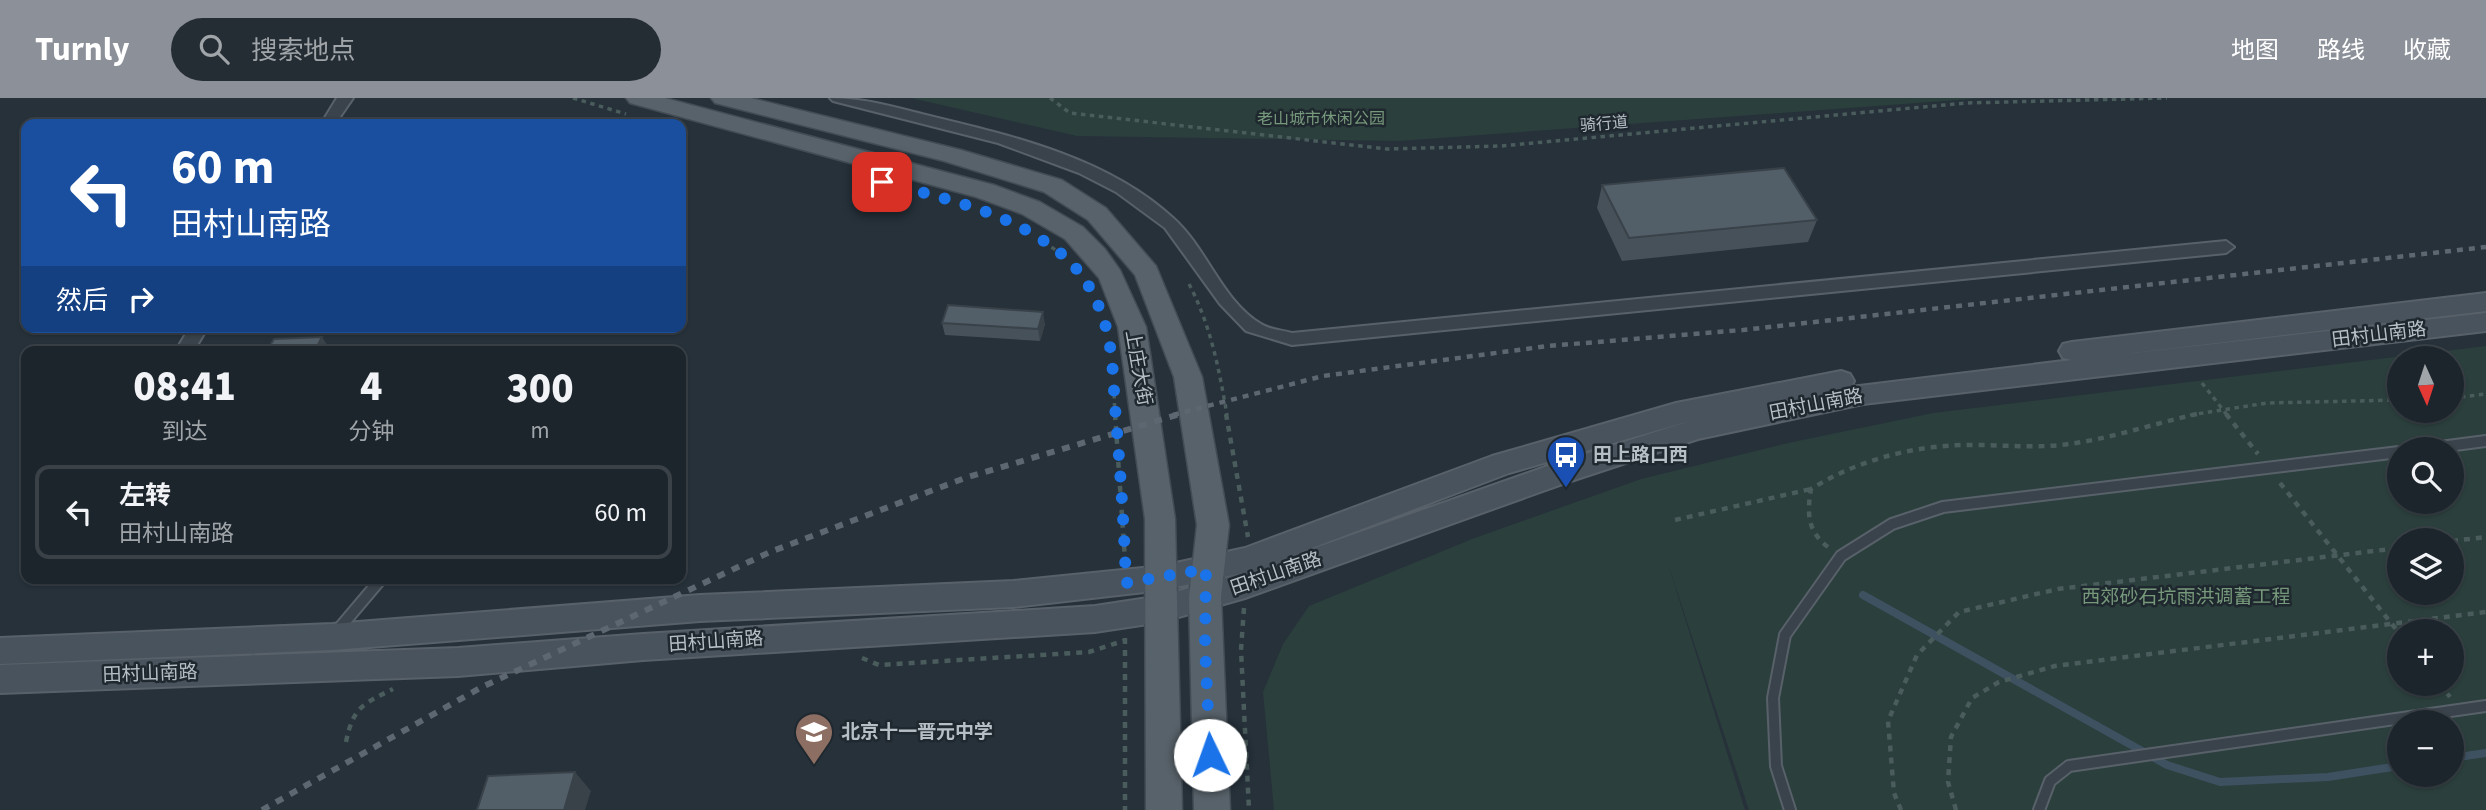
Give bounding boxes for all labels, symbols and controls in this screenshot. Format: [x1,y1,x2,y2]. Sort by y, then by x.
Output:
search box [171,18,661,81]
text: Turnly [35,26,129,73]
icon: search [195,30,233,68]
text: 搜索地点 [251,32,355,69]
text: 地图 [2231,33,2279,68]
text: 路线 [2317,33,2365,68]
text: 收藏 [2403,33,2451,68]
park label: 老山城市休闲公园 [1257,108,1385,130]
street label: 骑行道 [1579,111,1629,137]
text: 60 m [171,133,275,203]
icon: left [56,147,147,238]
pin [852,152,912,212]
icon: arrive [863,163,901,201]
text: 田村山南路 [171,202,331,248]
icon: right [122,280,160,318]
text: 然后 [56,282,108,319]
street label: 田村山南路 [2330,316,2428,354]
street label: 上庄大街 [1118,328,1158,408]
north arrow [2387,346,2464,424]
map controls [2387,346,2464,787]
text: 08:41 [133,357,236,417]
text: 4 [360,357,382,417]
text: 300 [506,359,574,419]
street label: 田村山南路 [1767,383,1865,427]
text: m [531,414,550,447]
text: 到达 [162,415,208,448]
text: 分钟 [348,415,394,448]
bus stop icon: 田上路口西 [1545,434,1587,489]
button: search [2387,437,2464,514]
place label: 田上路口西 [1593,442,1688,469]
text: 左转 [119,477,171,514]
icon: left [60,493,98,531]
text: 60 m [594,494,647,531]
text: 田村山南路 [119,517,234,550]
button: layers [2387,528,2464,605]
street label: 田村山南路 [1227,546,1325,602]
park label: 西郊砂石坑雨洪调蓄工程 [2081,584,2291,611]
button: + [2387,619,2464,696]
street label: 田村山南路 [668,625,764,659]
street label: 田村山南路 [102,659,198,689]
button: − [2387,710,2464,787]
school or university icon: 北京十一晋元中学 [793,711,835,766]
position arrow [1173,718,1247,792]
place label: 北京十一晋元中学 [841,719,993,746]

